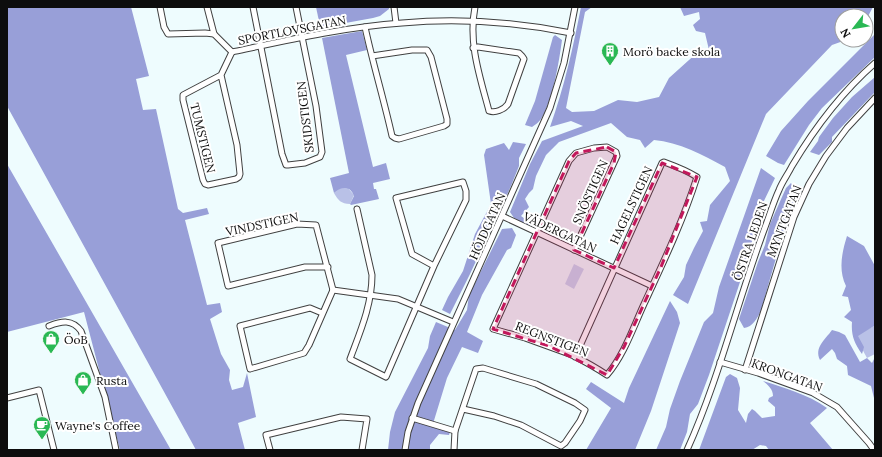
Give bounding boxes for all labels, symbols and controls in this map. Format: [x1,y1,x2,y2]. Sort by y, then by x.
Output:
north arrow [834,8,874,48]
street label: SPORTLOVSGATAN [237,12,347,48]
text: N [837,25,854,40]
building icon: Morö backe skola [600,41,620,66]
place label: Morö backe skola [623,44,720,59]
street label: SKIDSTIGEN [293,80,317,154]
street label: TUMSTIGEN [187,101,219,175]
street label: SNÖSTIGEN [569,157,611,227]
street label: HAGELSTIGEN [606,164,656,246]
street label: MYNTGATAN [763,183,805,259]
street label: HÖJDGATAN [465,190,509,262]
street label: ÖSTRA LEDEN [729,199,771,283]
street label: VÄDERGATAN [520,208,599,256]
street label: VINDSTIGEN [223,209,300,239]
street label: REGNSTIGEN [513,318,591,360]
shop icon: ÖoB [41,329,61,354]
place label: ÖoB [64,332,88,347]
street label: KRONGATAN [749,355,825,395]
shop icon: Rusta [73,370,93,395]
place label: Rusta [96,373,127,388]
cafe icon: Wayne's Coffee [32,415,52,440]
place label: Wayne's Coffee [55,418,141,433]

